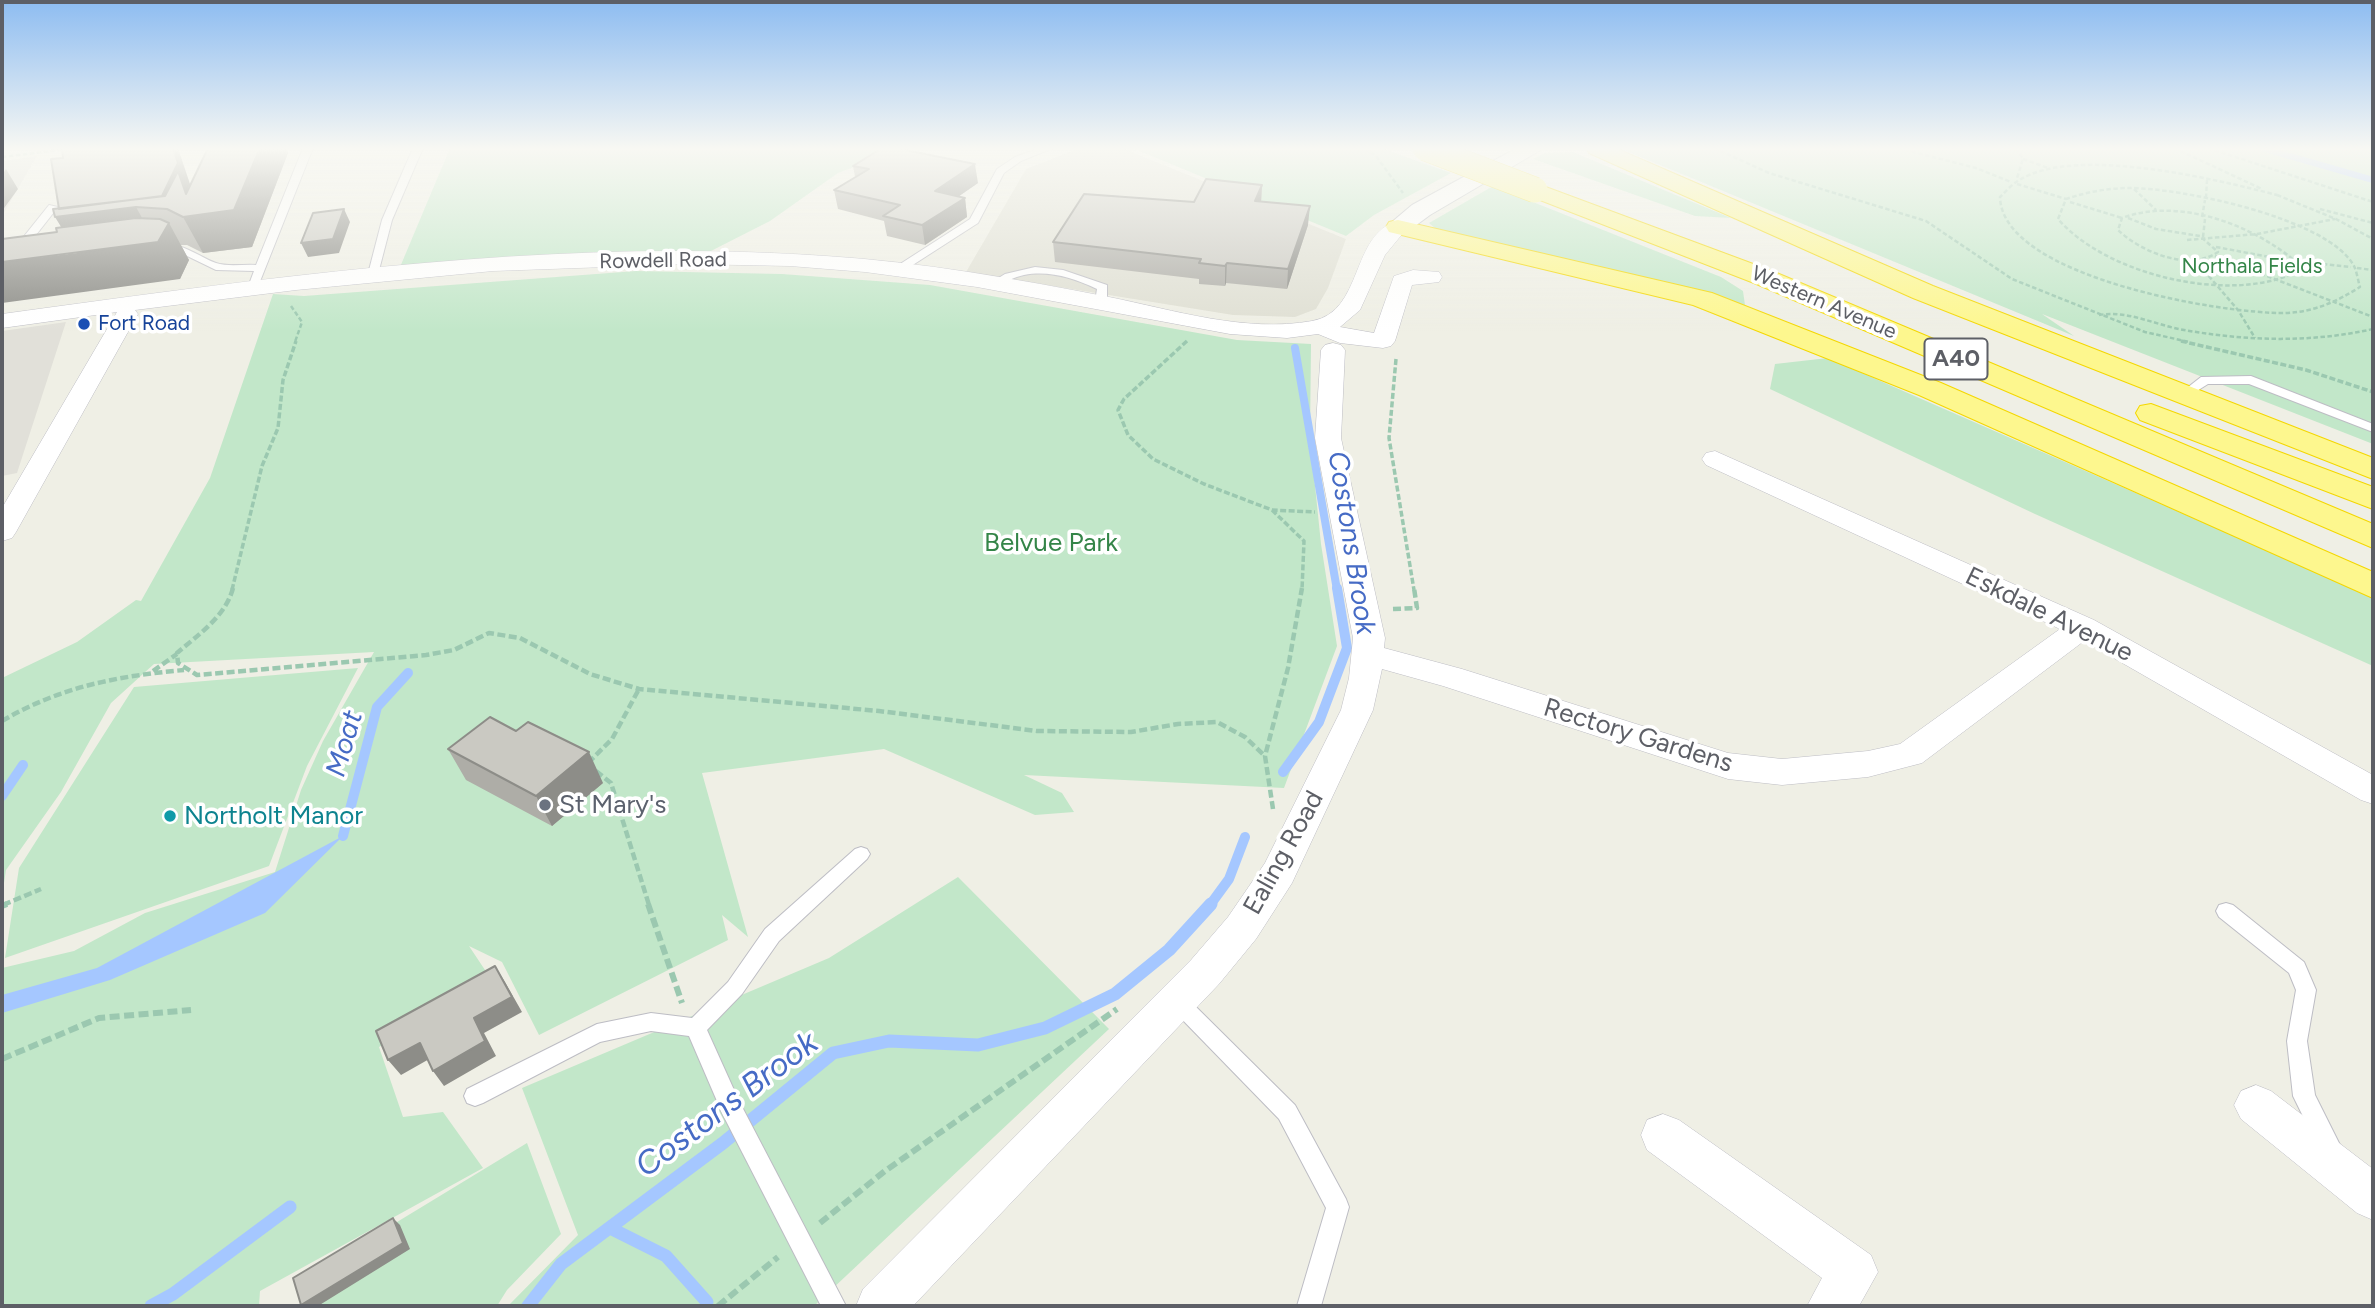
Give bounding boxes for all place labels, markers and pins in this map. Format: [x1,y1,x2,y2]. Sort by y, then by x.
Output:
place label: Fort Road [98,311,190,337]
marker: Fort Road [76,316,92,332]
place label: St Mary's [559,789,666,821]
marker: St Mary's [537,797,553,813]
place label: Northolt Manor [184,800,363,832]
marker: Northolt Manor [162,808,178,824]

